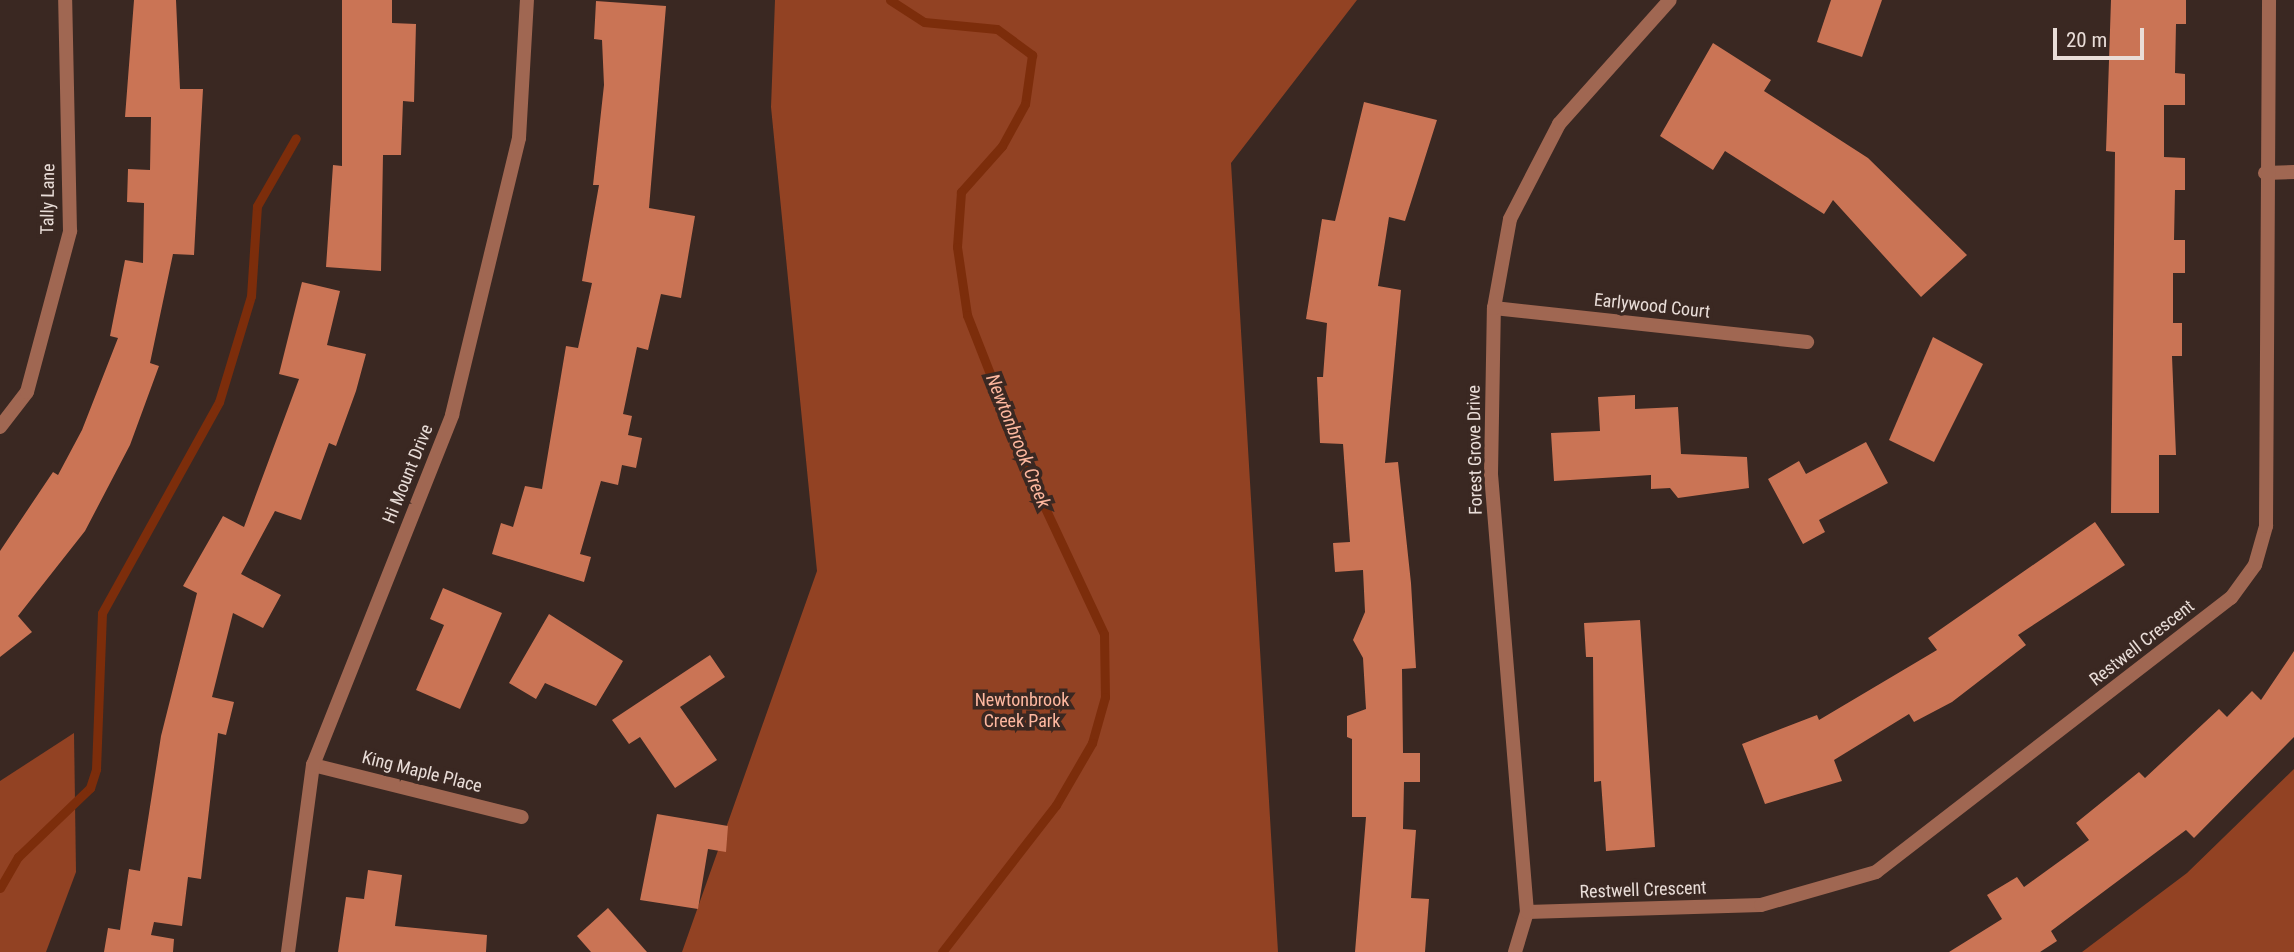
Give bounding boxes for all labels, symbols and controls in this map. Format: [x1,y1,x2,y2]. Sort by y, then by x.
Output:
scale bar [2056,14,2147,58]
text: 20 m [2066,28,2107,52]
street label: Tally Lane [37,163,59,235]
street label: Earlywood Court [1593,289,1711,323]
water label: Newtonbrook Creek [981,371,1055,511]
street label: Forest Grove Drive [1463,385,1487,515]
street label: Hi Mount Drive [378,421,438,527]
street label: Restwell Crescent [2085,595,2199,691]
park label: Newtonbrook Creek Park [975,690,1069,732]
street label: King Maple Place [360,747,484,797]
street label: Restwell Crescent [1579,877,1707,903]

